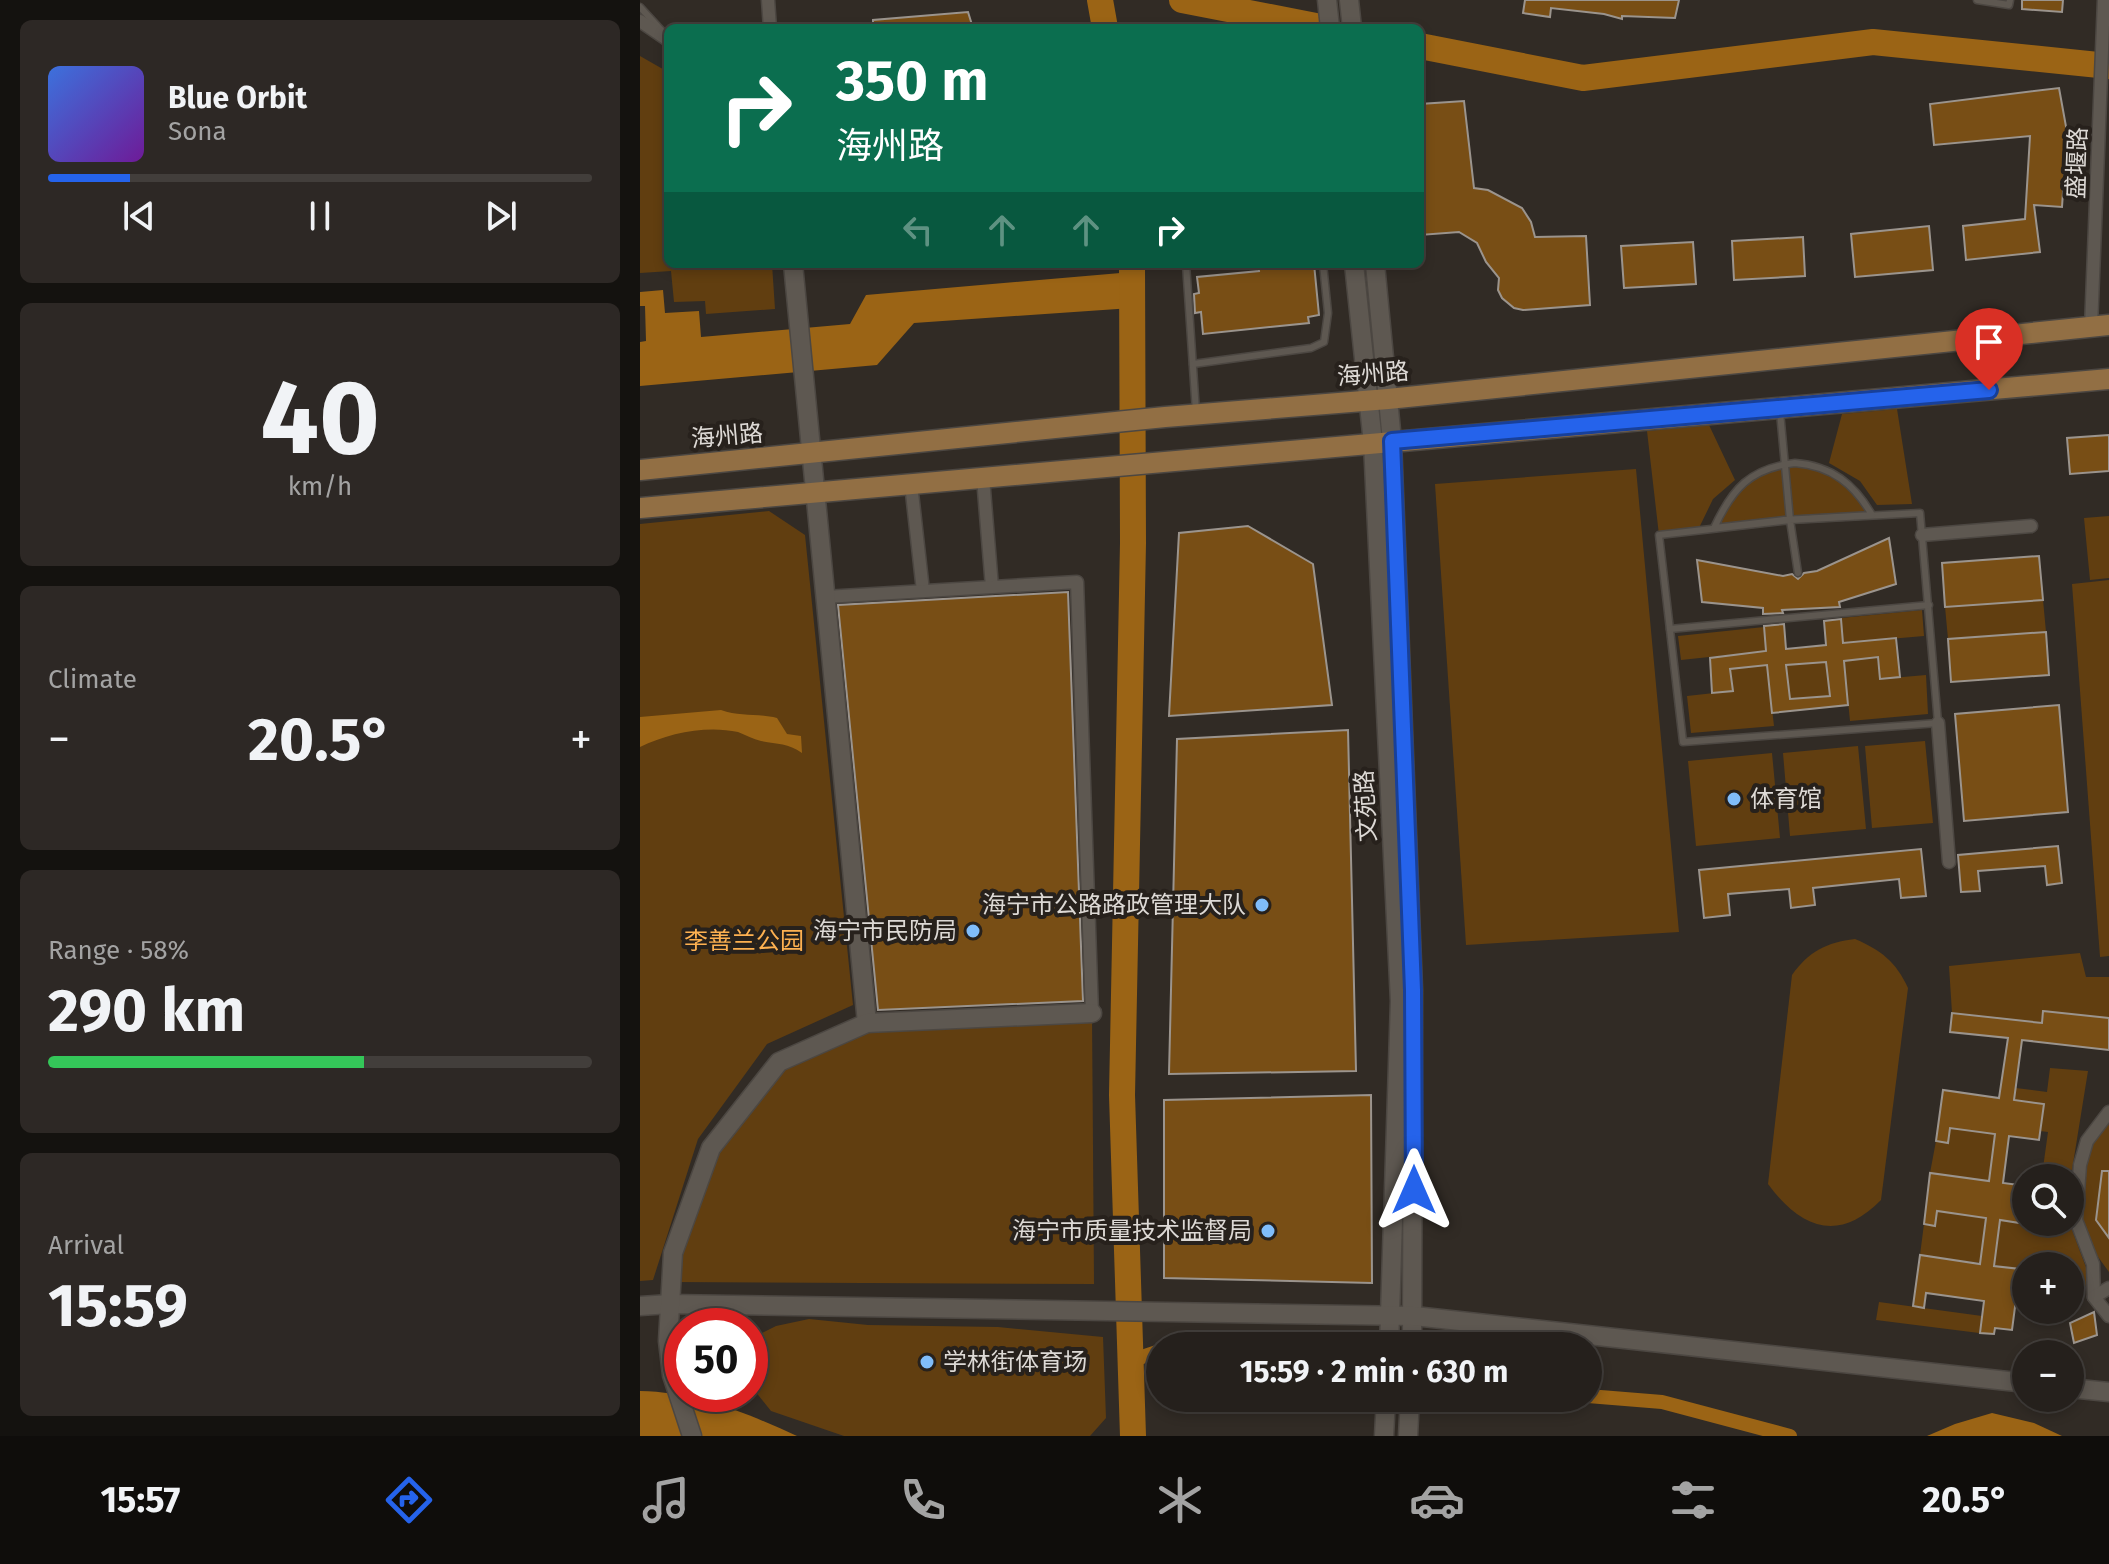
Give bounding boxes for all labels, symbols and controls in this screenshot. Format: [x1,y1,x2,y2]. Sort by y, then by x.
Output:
text: 350 m [836,48,989,115]
icon: right [704,56,808,160]
text: Blue Orbit [168,80,307,116]
text: Sona [168,116,227,147]
text: 海州路 [836,124,944,168]
street label: 盛堰路 [2062,127,2092,199]
icon: previous [117,194,161,238]
icon: pause [298,194,342,238]
icon: next [479,194,523,238]
icon: left [896,208,940,252]
icon: ahead [980,208,1024,252]
icon: ahead [1064,208,1108,252]
icon: right [1148,208,1192,252]
pin [1955,308,2023,390]
icon: arrive [1967,320,2011,364]
text: 40 [260,356,380,481]
street label: 海州路 [1336,357,1410,391]
street label: 海州路 [690,419,764,453]
text: km/h [288,471,352,502]
text: Climate [48,664,137,695]
text: 20.5° [248,704,392,776]
text: − [48,713,70,766]
text: + [570,713,592,766]
street label: 文苑路 [1350,769,1382,843]
place label: 体育馆 [1750,785,1822,813]
marker: 体育馆 [1725,790,1743,808]
place label: 海宁市公路路政管理大队 [982,891,1246,919]
marker: 海宁市公路路政管理大队 [1253,896,1271,914]
place label: 海宁市民防局 [813,917,957,945]
marker: 海宁市民防局 [964,922,982,940]
park label: 李善兰公园 [684,927,804,955]
text: Range · 58% [48,935,189,966]
text: 290 km [48,975,245,1047]
position arrow [1372,1148,1456,1232]
map controls [2012,1164,2084,1412]
button: search [2012,1164,2084,1236]
place label: 海宁市质量技术监督局 [1012,1217,1252,1245]
marker: 海宁市质量技术监督局 [1259,1222,1277,1240]
text: Arrival [48,1230,124,1261]
button: + [2012,1252,2084,1324]
text: 15:59 [48,1270,188,1342]
speed limit sign: 50 [664,1308,768,1412]
button: − [2012,1340,2084,1412]
place label: 学林街体育场 [943,1348,1087,1376]
marker: 学林街体育场 [918,1353,936,1371]
text: 15:59 · 2 min · 630 m [1240,1354,1508,1390]
icon: directions [381,1472,437,1528]
icon: music [638,1472,694,1528]
icon: phone [895,1472,951,1528]
icon: climate [1152,1472,1208,1528]
icon: car [1409,1472,1465,1528]
icon: filters [1665,1472,1721,1528]
text: 15:57 [100,1478,180,1522]
text: 20.5° [1922,1478,2009,1522]

